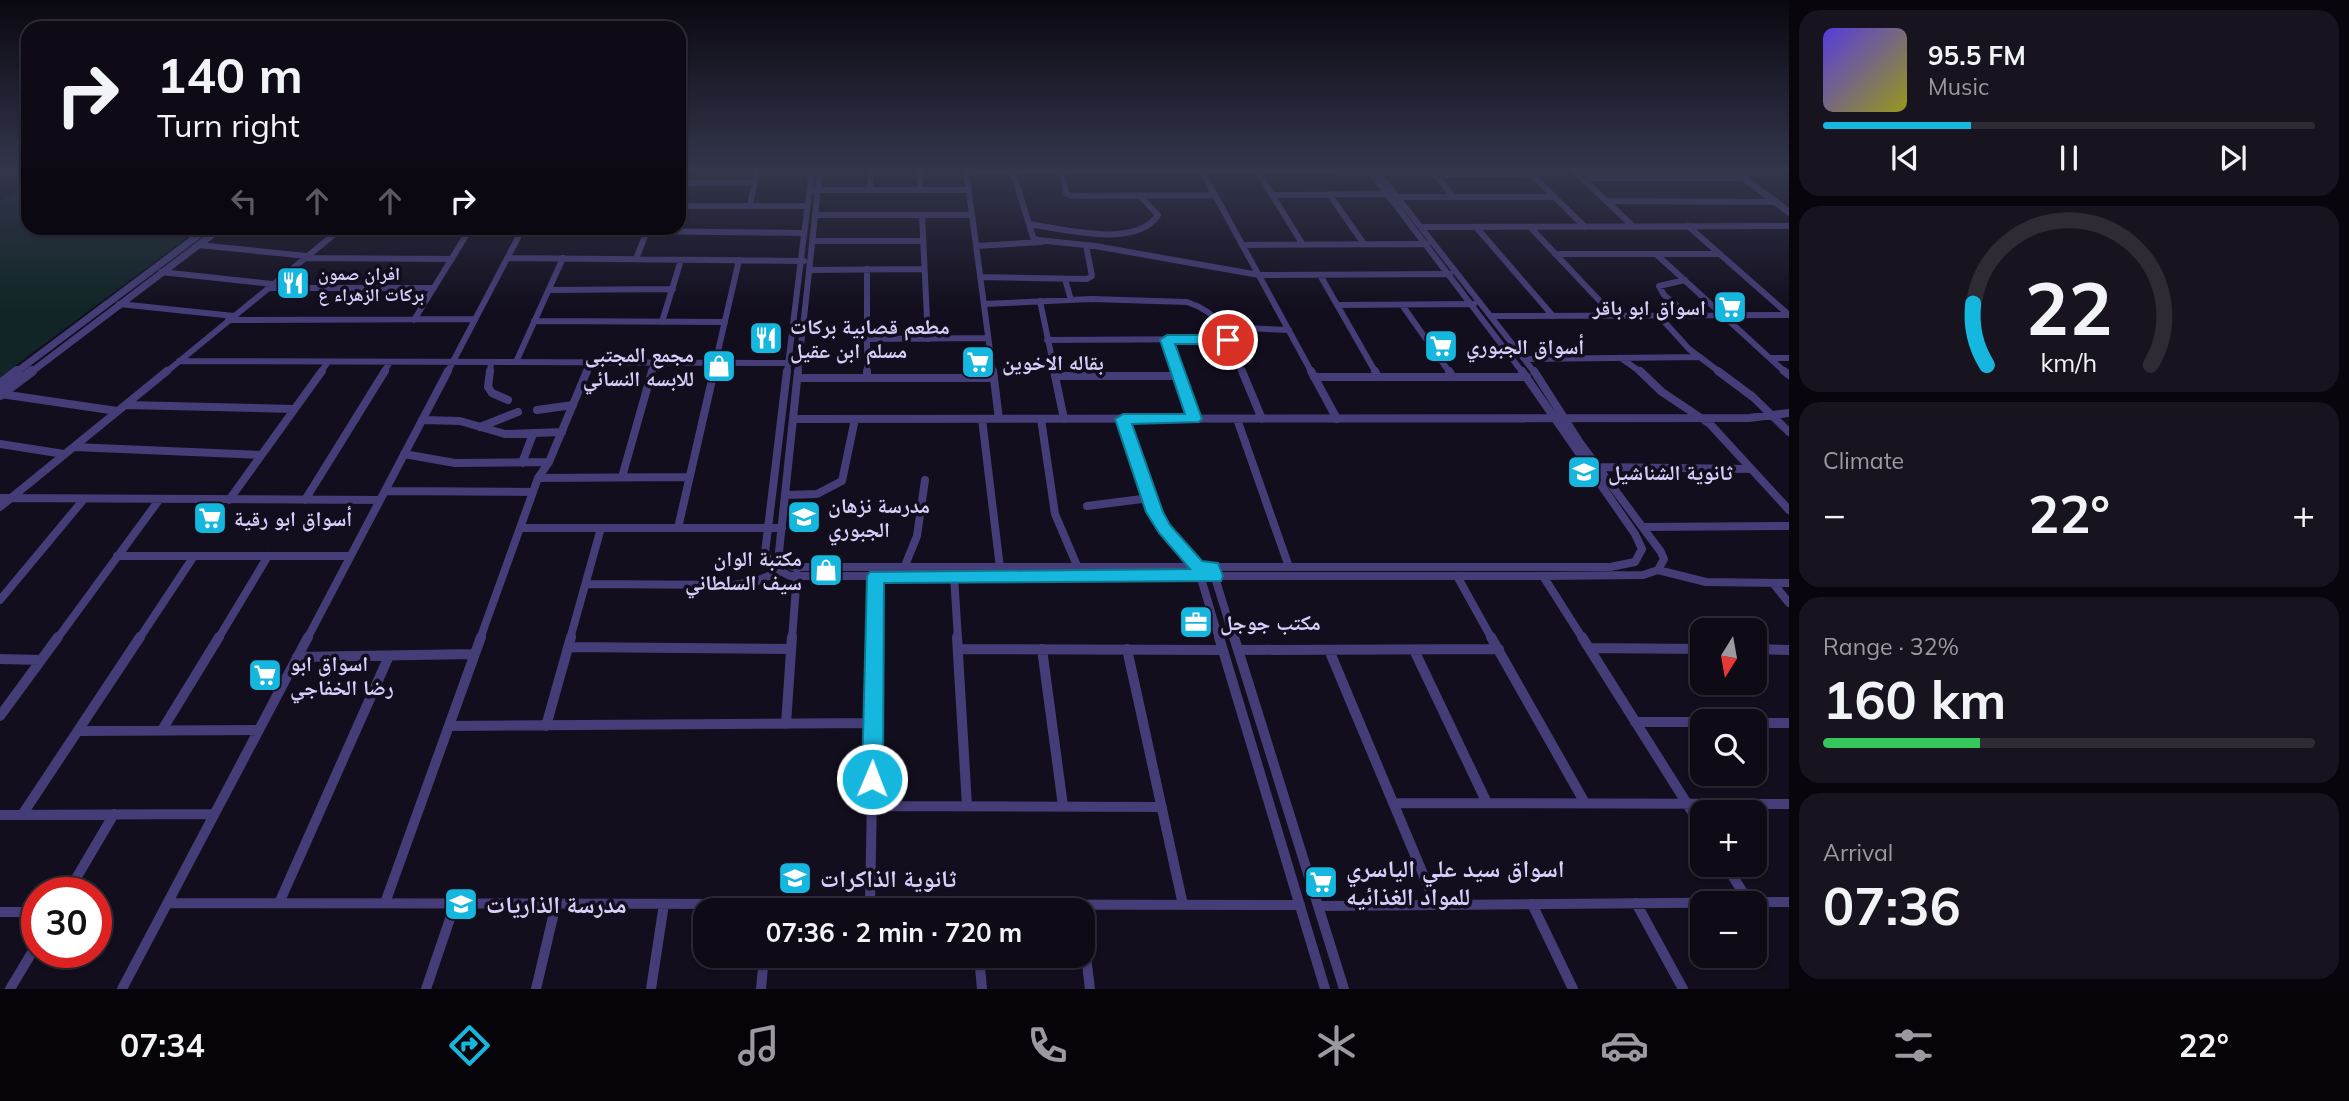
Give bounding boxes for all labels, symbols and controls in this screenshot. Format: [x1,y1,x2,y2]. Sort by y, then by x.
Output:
text: 95.5 FM [1928,39,2026,72]
text: 140 m [157,44,303,105]
icon: right [42,49,133,140]
text: Music [1928,72,1989,101]
text: Turn right [157,105,300,145]
icon: previous [1886,139,1924,177]
icon: pause [2050,139,2088,177]
icon: next [2214,139,2252,177]
icon: left [225,182,263,220]
icon: ahead [298,182,336,220]
icon: ahead [371,182,409,220]
icon: right [444,182,482,220]
place label: افران صمون بركات الزهراء ع [318,262,424,306]
text: 22 [2025,262,2113,353]
restaurant icon: افران صمون بركات الزهراء ع [274,264,312,302]
supermarket icon: اسواق ابو باقر [1711,288,1749,326]
place label: اسواق ابو باقر [1592,294,1706,321]
pin [1198,310,1258,370]
place label: مطعم قصابية بركات مسلم ابن عقيل [790,313,950,365]
restaurant icon: مطعم قصابية بركات مسلم ابن عقيل [747,319,785,357]
icon: arrive [1209,321,1247,359]
supermarket icon: أسواق الجبوري [1422,327,1460,365]
place label: أسواق الجبوري [1466,333,1584,363]
place label: مجمع المجتبى للابسه النسائي [583,341,694,395]
supermarket icon: بقاله الاخوين [959,343,997,381]
text: km/h [2041,346,2097,377]
shop icon: مجمع المجتبى للابسه النسائي [700,347,738,385]
place label: بقاله الاخوين [1002,349,1104,376]
text: Climate [1823,446,1904,475]
school or university icon: ثانوية الشناشيل [1565,453,1603,491]
place label: ثانوية الشناشيل [1608,459,1733,486]
text: 22° [2028,481,2110,546]
text: − [1823,490,1846,538]
text: + [2292,490,2315,538]
place label: مدرسة نزهان الجبوري [828,492,930,546]
school or university icon: مدرسة نزهان الجبوري [785,498,823,536]
supermarket icon: أسواق ابو رقية [191,499,229,537]
place label: أسواق ابو رقية [234,505,352,532]
place label: مكتبة الوان سيف السلطاني [685,545,802,599]
shop icon: مكتبة الوان سيف السلطاني [807,551,845,589]
office icon: مكتب جوجل [1177,603,1215,641]
place label: مكتب جوجل [1220,609,1321,636]
north arrow [1690,618,1768,695]
map controls [1690,618,1767,968]
text: Range · 32% [1823,632,1959,661]
place label: اسواق ابو رضا الخفاجي [290,650,394,704]
supermarket icon: اسواق ابو رضا الخفاجي [246,656,284,694]
text: 160 km [1823,667,2006,732]
button: search [1690,709,1767,786]
position arrow [835,742,909,816]
button: + [1690,800,1767,877]
text: Arrival [1823,838,1893,867]
place label: اسواق سيد علي الياسري للمواد الغذائيه [1346,853,1565,911]
school or university icon: ثانوية الذاكرات [776,859,814,897]
place label: ثانوية الذاكرات [820,863,957,893]
supermarket icon: اسواق سيد علي الياسري للمواد الغذائيه [1302,863,1340,901]
text: 07:36 [1823,873,1961,938]
speed limit sign: 30 [21,877,112,968]
school or university icon: مدرسة الذاريات [442,885,480,923]
place label: مدرسة الذاريات [486,889,627,919]
button: − [1690,891,1767,968]
text: 07:36 · 2 min · 720 m [766,916,1022,949]
icon: directions [445,1021,494,1070]
icon: music [734,1021,783,1070]
icon: phone [1023,1021,1072,1070]
icon: climate [1312,1021,1361,1070]
icon: car [1600,1021,1649,1070]
icon: filters [1889,1021,1938,1070]
text: 07:34 [120,1025,205,1065]
text: 22° [2178,1025,2229,1065]

